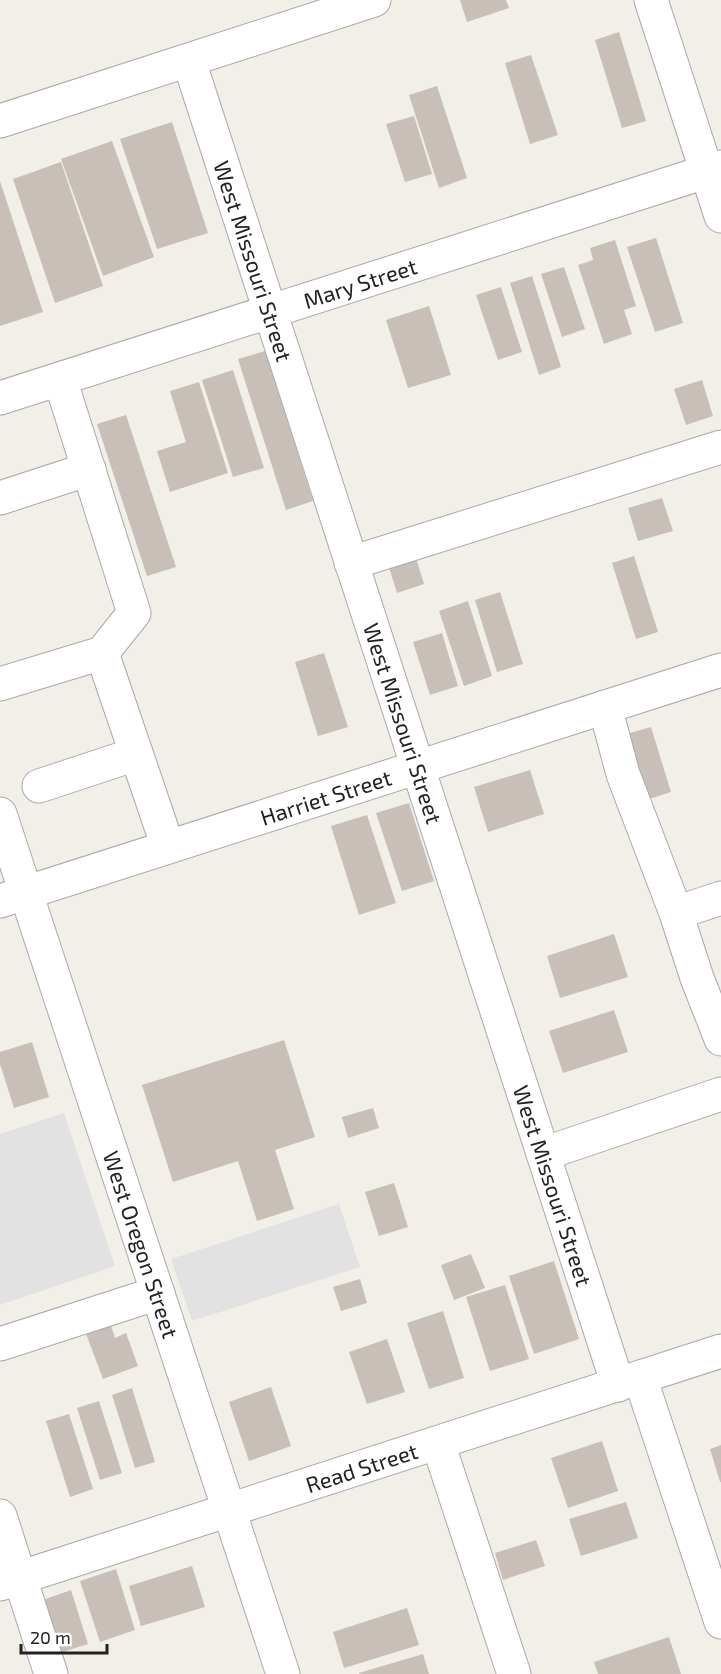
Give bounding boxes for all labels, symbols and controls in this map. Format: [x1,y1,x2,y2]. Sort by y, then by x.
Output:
street label: West Missouri Street [209,157,298,364]
street label: Mary Street [300,252,420,313]
street label: West Missouri Street [359,620,448,827]
street label: Harriet Street [257,763,395,830]
street label: West Missouri Street [509,1082,598,1289]
street label: West Oregon Street [99,1147,184,1341]
street label: Read Street [302,1437,421,1497]
scale bar [21,1617,106,1655]
text: 20 m [30,1626,71,1648]

